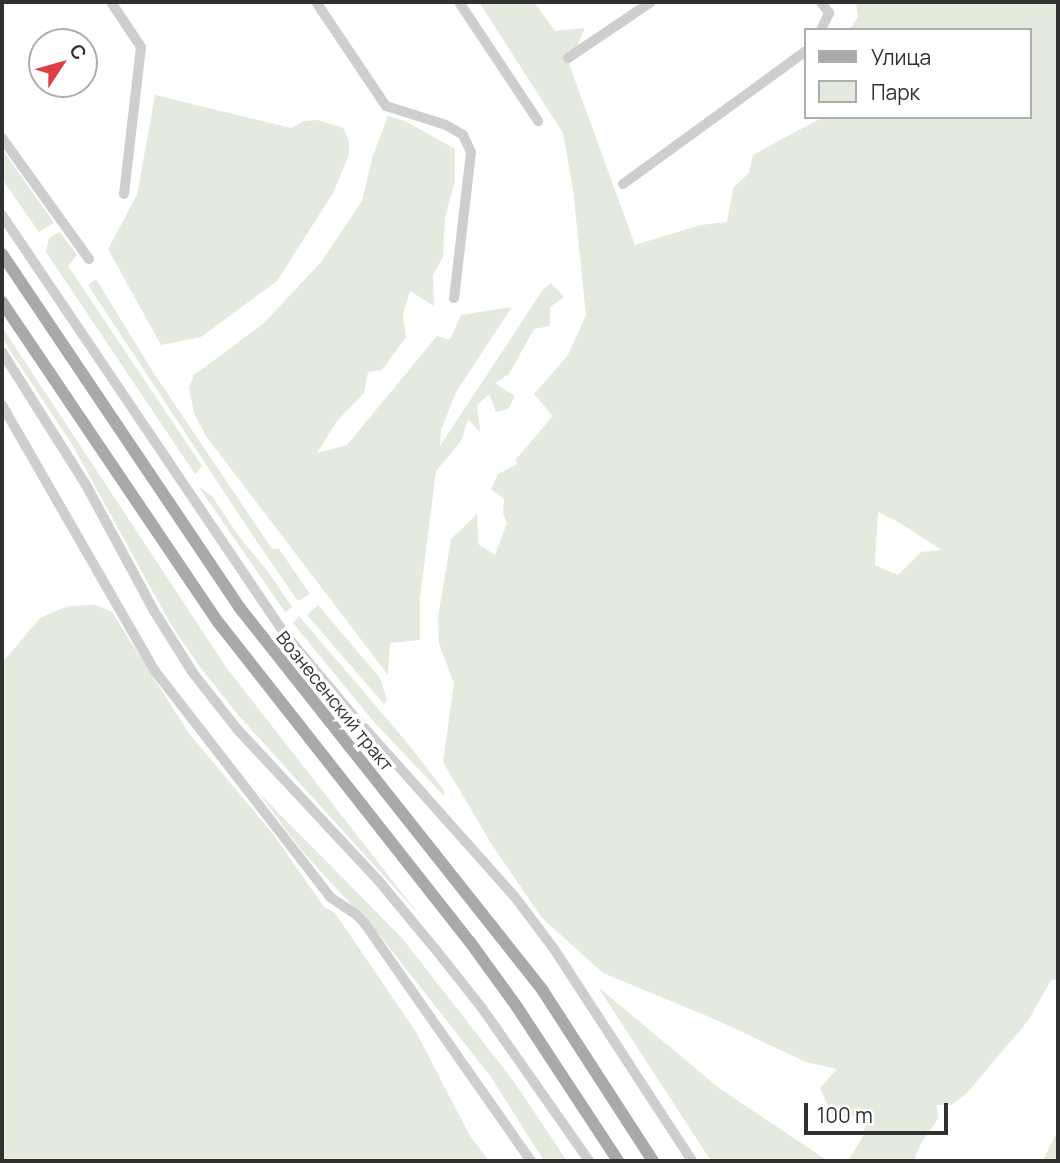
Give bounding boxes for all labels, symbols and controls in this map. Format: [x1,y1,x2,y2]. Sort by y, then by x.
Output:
north arrow [28,28,98,98]
legend [804,28,1032,119]
text: С [64,39,93,65]
text: Улица [871,43,931,71]
text: Парк [871,78,920,106]
street label: Вознесенский тракт [272,627,398,775]
scale bar [808,1090,951,1134]
text: 100 m [817,1101,873,1129]

